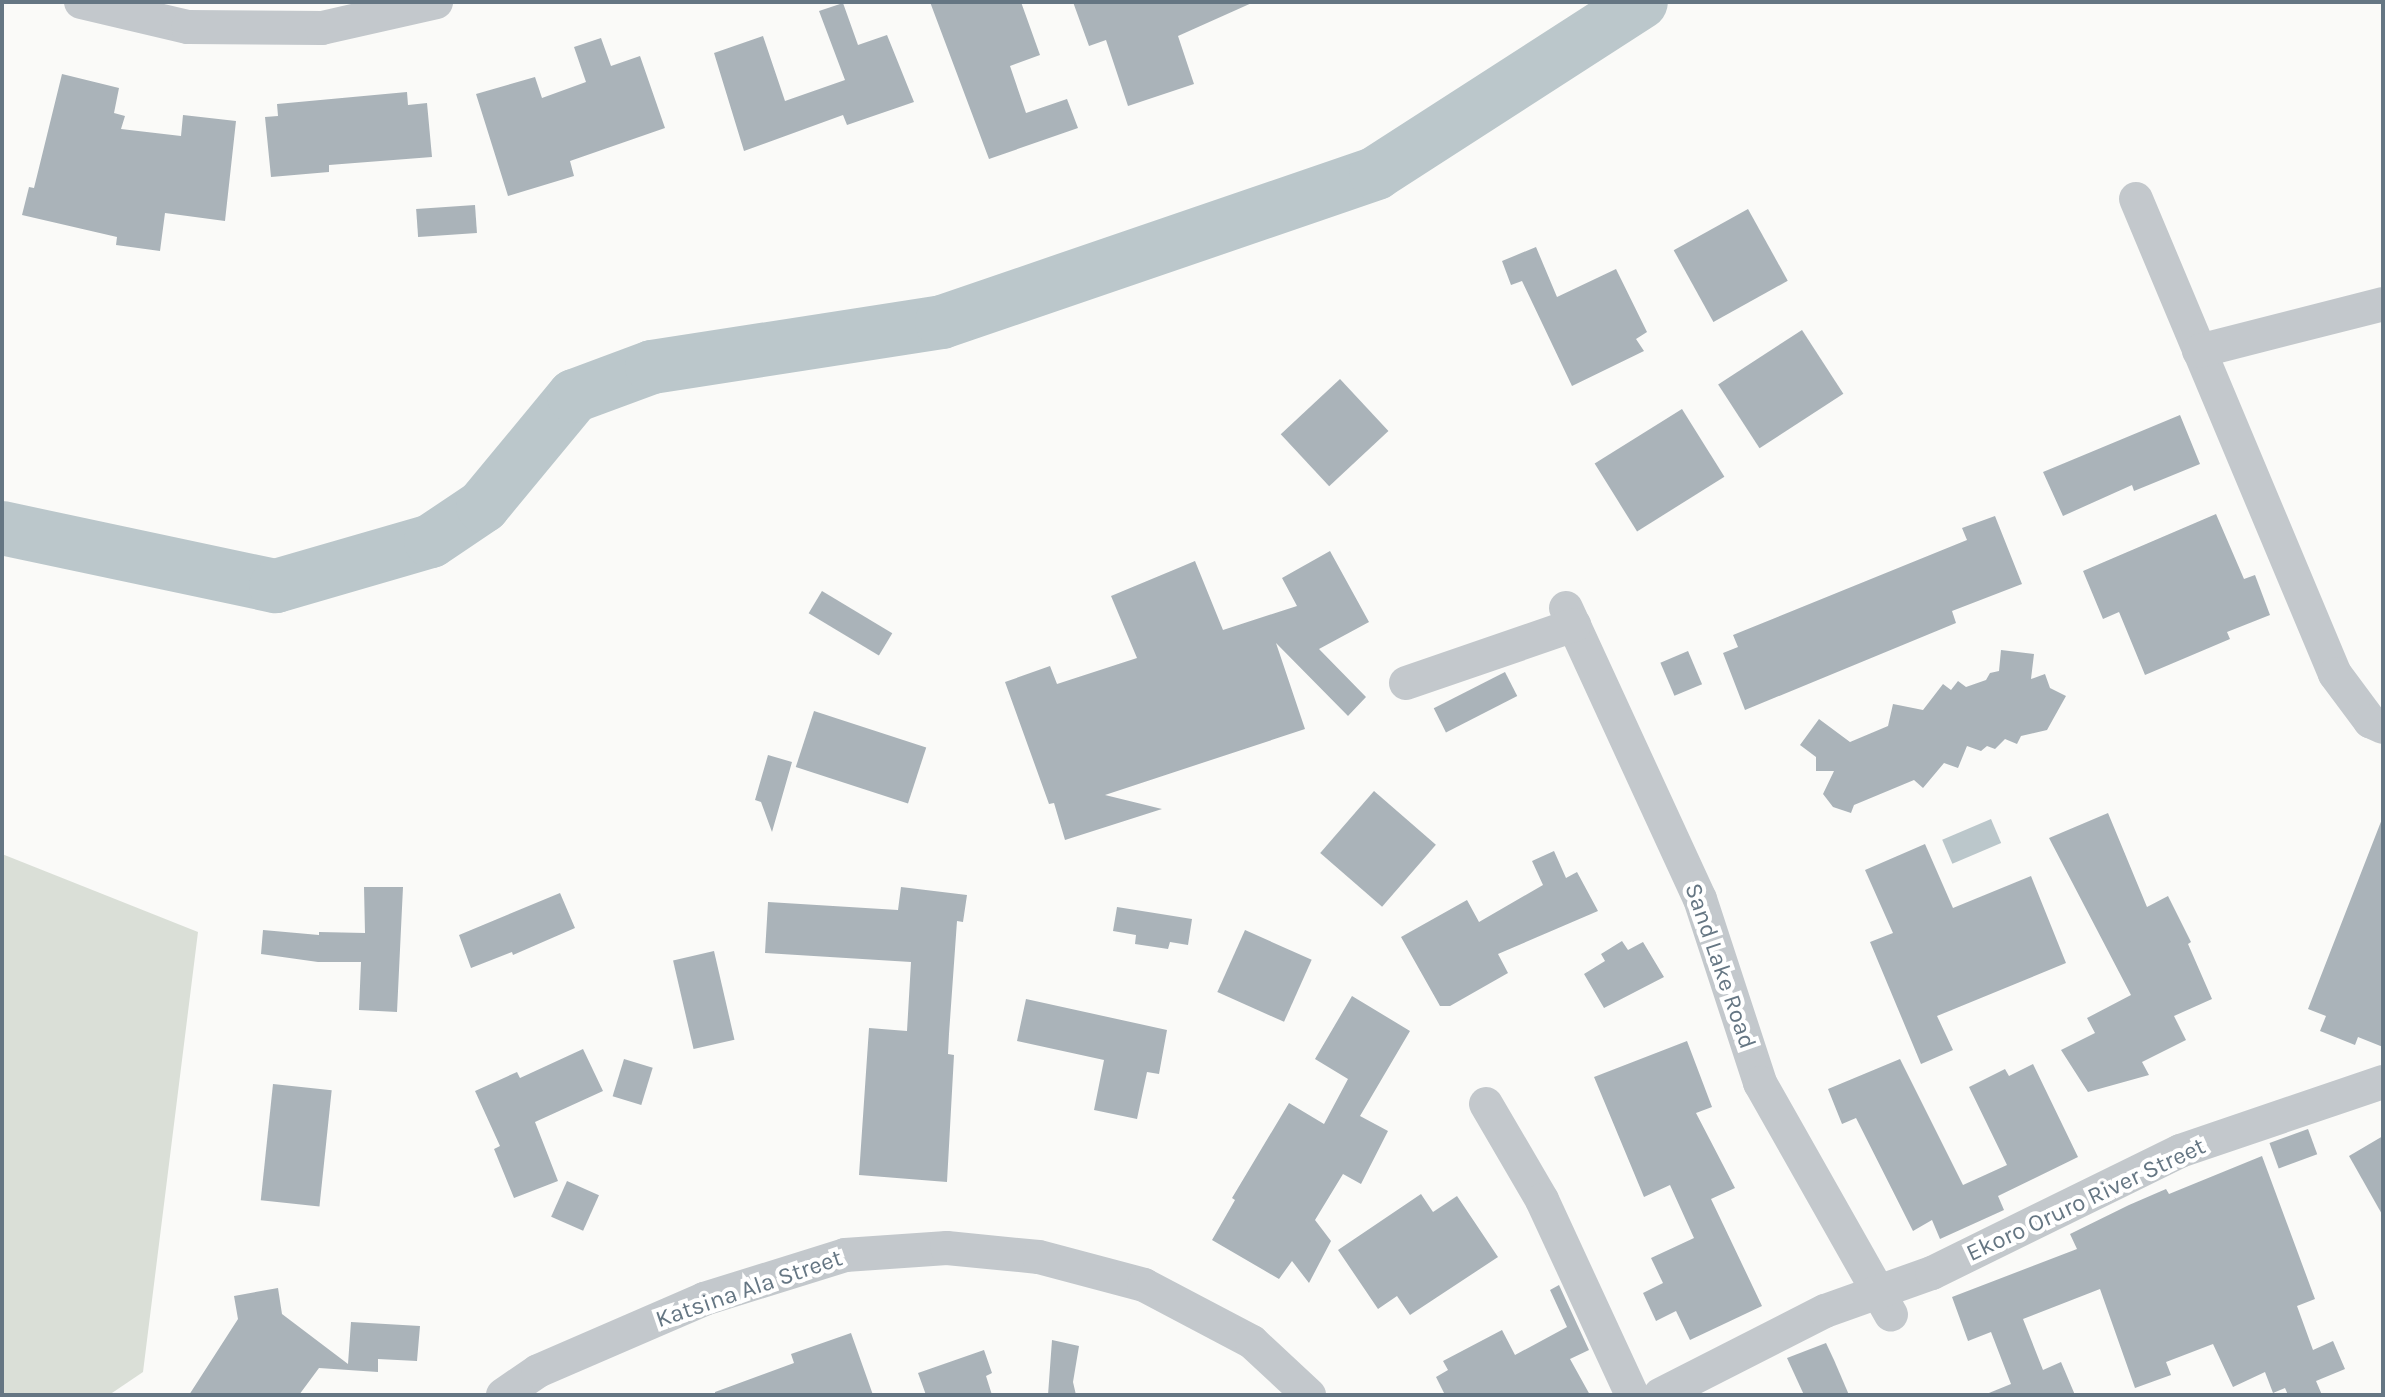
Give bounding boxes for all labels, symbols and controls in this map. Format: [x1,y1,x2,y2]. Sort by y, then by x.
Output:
street label: Sand Lake Road [1678,879,1762,1053]
street label: Ekoro Oruro River Street [1962,1132,2210,1268]
street label: Katsina Ala Street [652,1244,846,1334]

